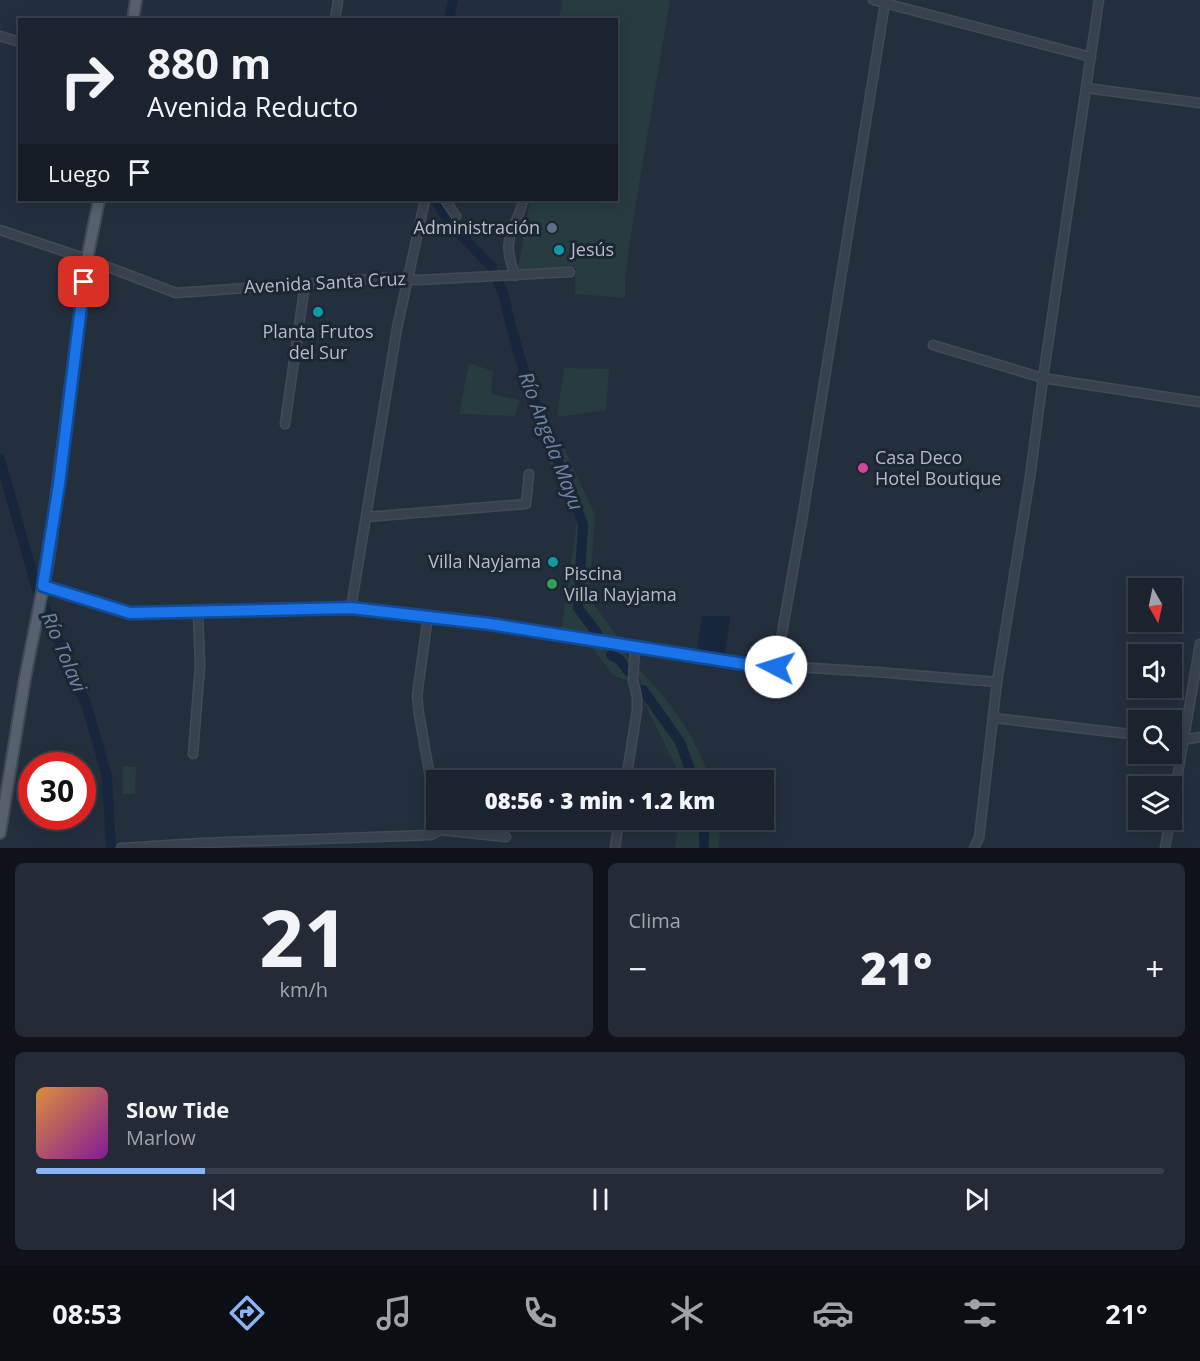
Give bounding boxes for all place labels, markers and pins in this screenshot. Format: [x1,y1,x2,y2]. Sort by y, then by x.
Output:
place label: Administración [413,215,540,239]
marker: Administración [545,221,559,235]
place label: Jesús [569,237,614,261]
marker: Jesús [552,243,566,257]
pin [58,256,109,307]
marker: Planta Frutos del Sur [311,305,325,319]
place label: Planta Frutos del Sur [262,319,374,364]
place label: Casa Deco Hotel Boutique [875,445,1001,490]
marker: Casa Deco Hotel Boutique [856,461,870,475]
place label: Villa Nayjama [428,549,541,573]
marker: Villa Nayjama [546,555,560,569]
place label: Piscina Villa Nayjama [564,561,677,606]
marker: Piscina Villa Nayjama [545,577,559,591]

